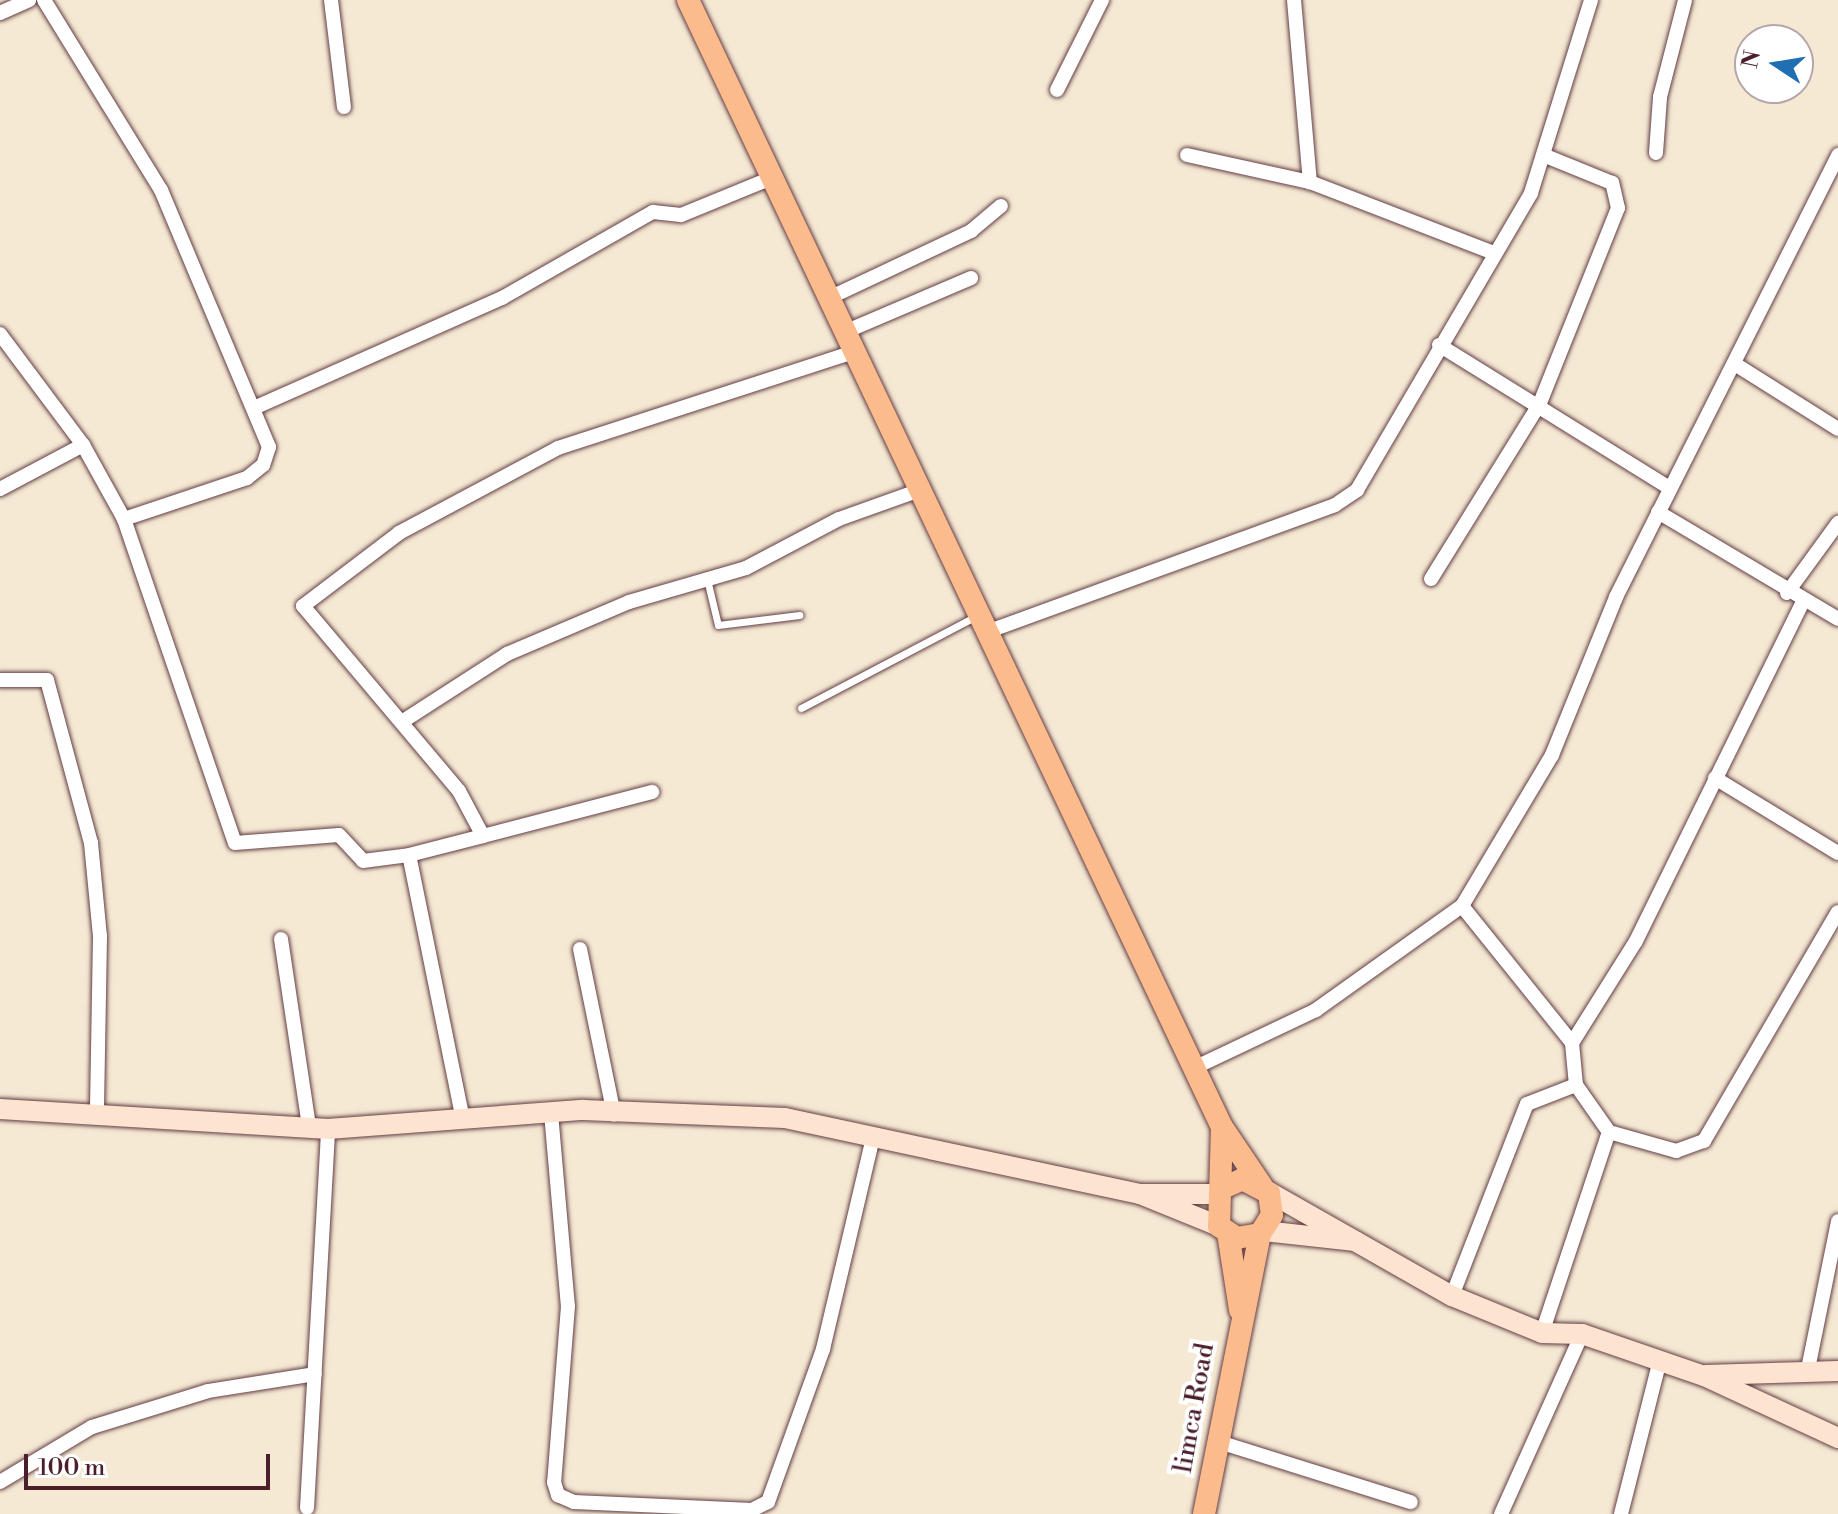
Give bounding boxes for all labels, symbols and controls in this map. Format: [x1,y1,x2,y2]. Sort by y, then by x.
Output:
north arrow [1734,24,1814,104]
text: N [1737,48,1767,71]
street label: limca Road [1168,1341,1222,1475]
scale bar [28,1438,274,1488]
text: 100 m [38,1453,105,1483]

